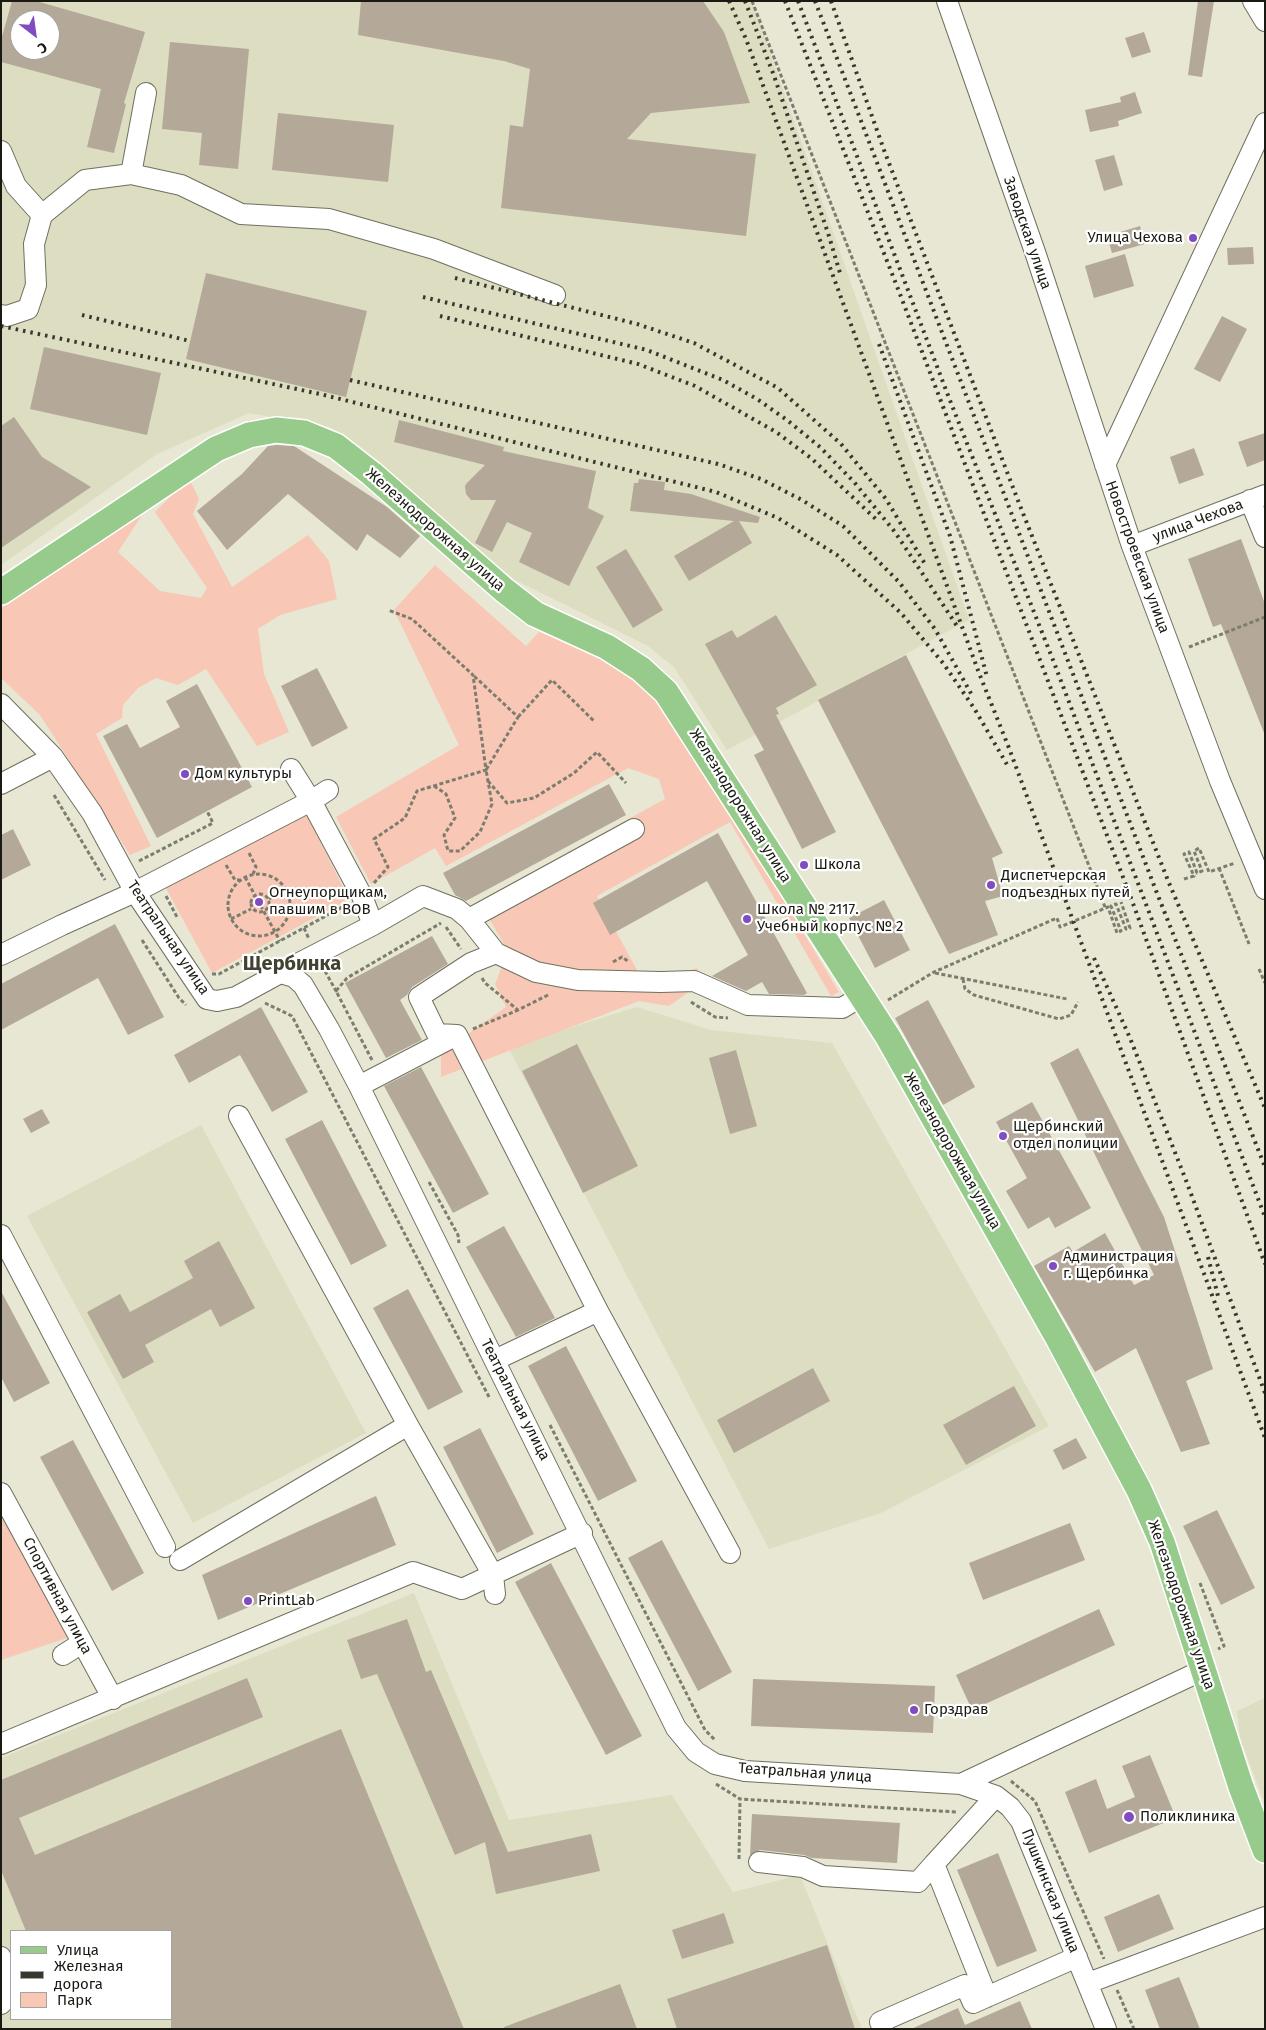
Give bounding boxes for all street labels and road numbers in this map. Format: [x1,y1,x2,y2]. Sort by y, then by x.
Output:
street label: Заводская улица [999,174,1055,292]
street label: Железнодорожная улица [362,465,508,595]
street label: Новостроевская улица [1101,478,1173,636]
street label: улица Чехова [1150,496,1246,546]
street label: Железнодорожная улица [685,726,795,886]
street label: Театральная улица [123,877,213,999]
street label: Железнодорожная улица [900,1069,1004,1233]
street label: Театральная улица [477,1336,553,1464]
street label: Железнодорожная улица [1144,1518,1218,1692]
street label: Спортивная улица [19,1535,95,1657]
street label: Театральная улица [738,1759,872,1787]
street label: Пушкинская улица [1017,1826,1083,1956]

